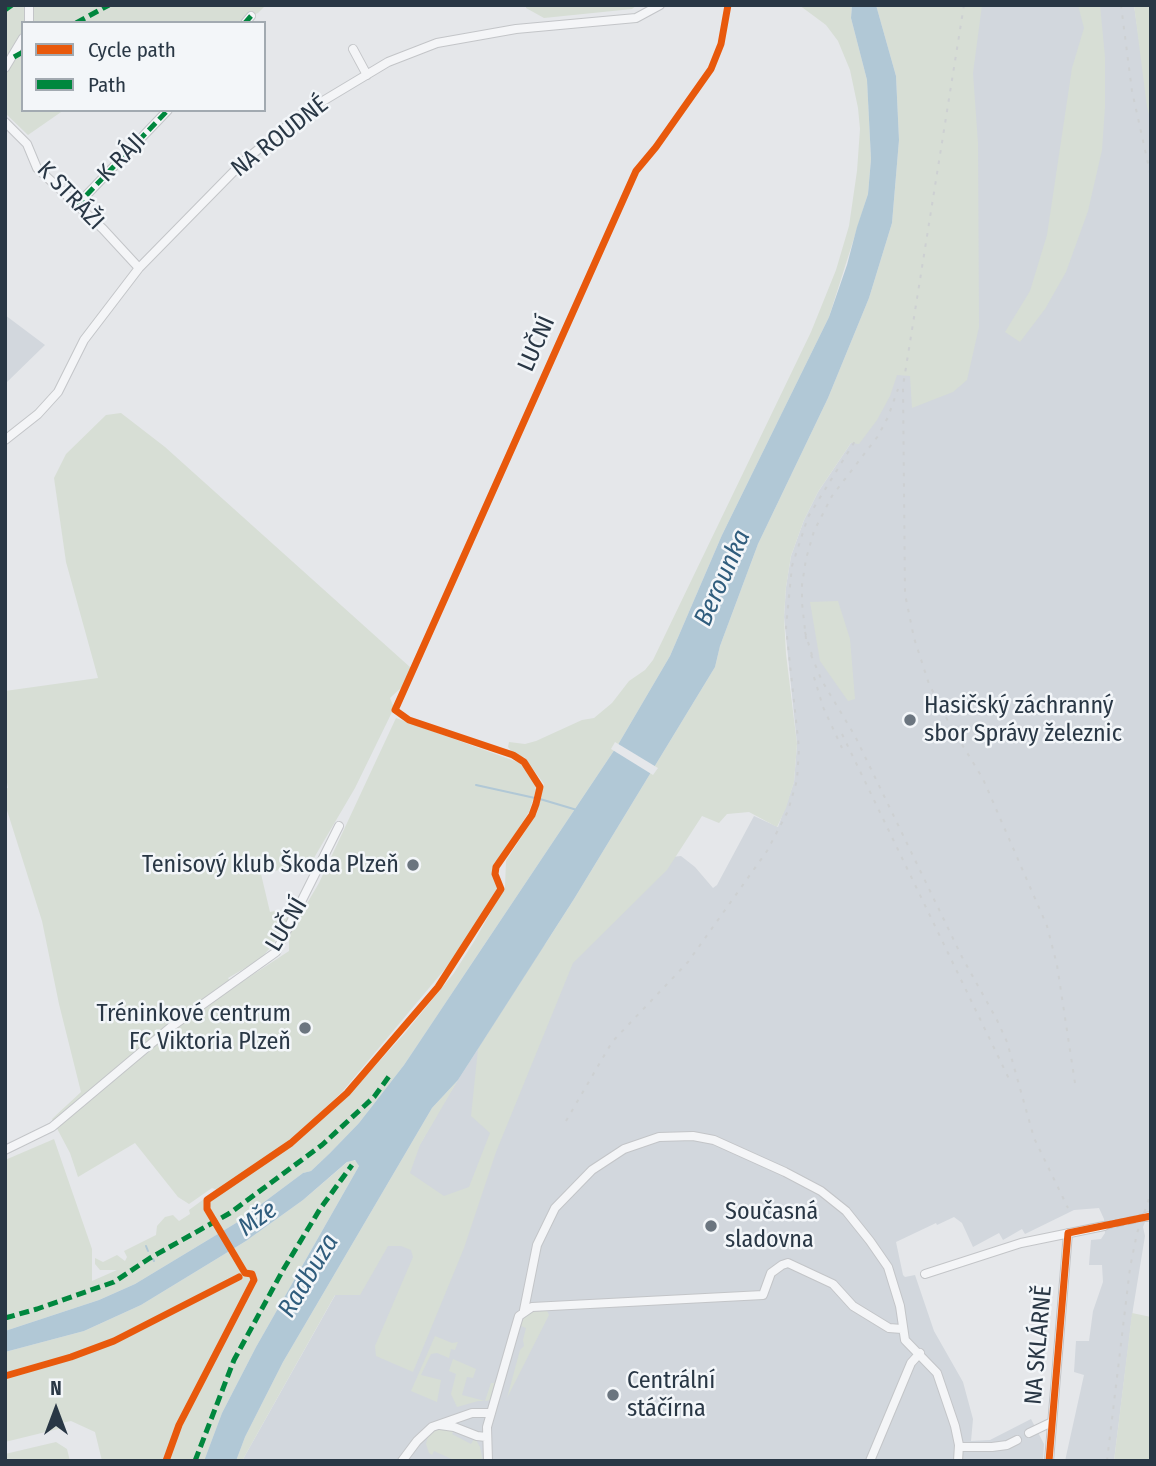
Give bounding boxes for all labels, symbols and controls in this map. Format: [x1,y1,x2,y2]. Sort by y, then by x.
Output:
legend [21,21,266,112]
text: Cycle path [88,37,176,63]
text: Path [88,72,126,98]
street label: NA ROUDNÉ [226,90,334,184]
street label: K RÁJI [92,128,152,188]
street label: K STRÁŽI [30,156,110,236]
street label: LUČNÍ [512,312,562,376]
water label: Berounka [688,525,758,631]
place label: Hasičský záchranný sbor Správy železnic [924,692,1122,748]
marker: Hasičský záchranný sbor Správy železnic [902,712,918,728]
place label: Tenisový klub Škoda Plzeň [142,851,399,879]
marker: Tenisový klub Škoda Plzeň [405,857,421,873]
street label: LUČNÍ [260,893,314,957]
place label: Tréninkové centrum FC Viktoria Plzeň [97,1000,291,1056]
marker: Tréninkové centrum FC Viktoria Plzeň [297,1020,313,1036]
water label: Mže [232,1194,284,1244]
place label: Současná sladovna [725,1198,818,1254]
marker: Současná sladovna [703,1218,719,1234]
water label: Radbuza [272,1229,346,1323]
street label: NA SKLÁRNĚ [1019,1284,1059,1406]
place label: Centrální stáčírna [627,1367,715,1423]
north arrow [21,1375,91,1445]
text: N [50,1377,62,1400]
marker: Centrální stáčírna [605,1387,621,1403]

